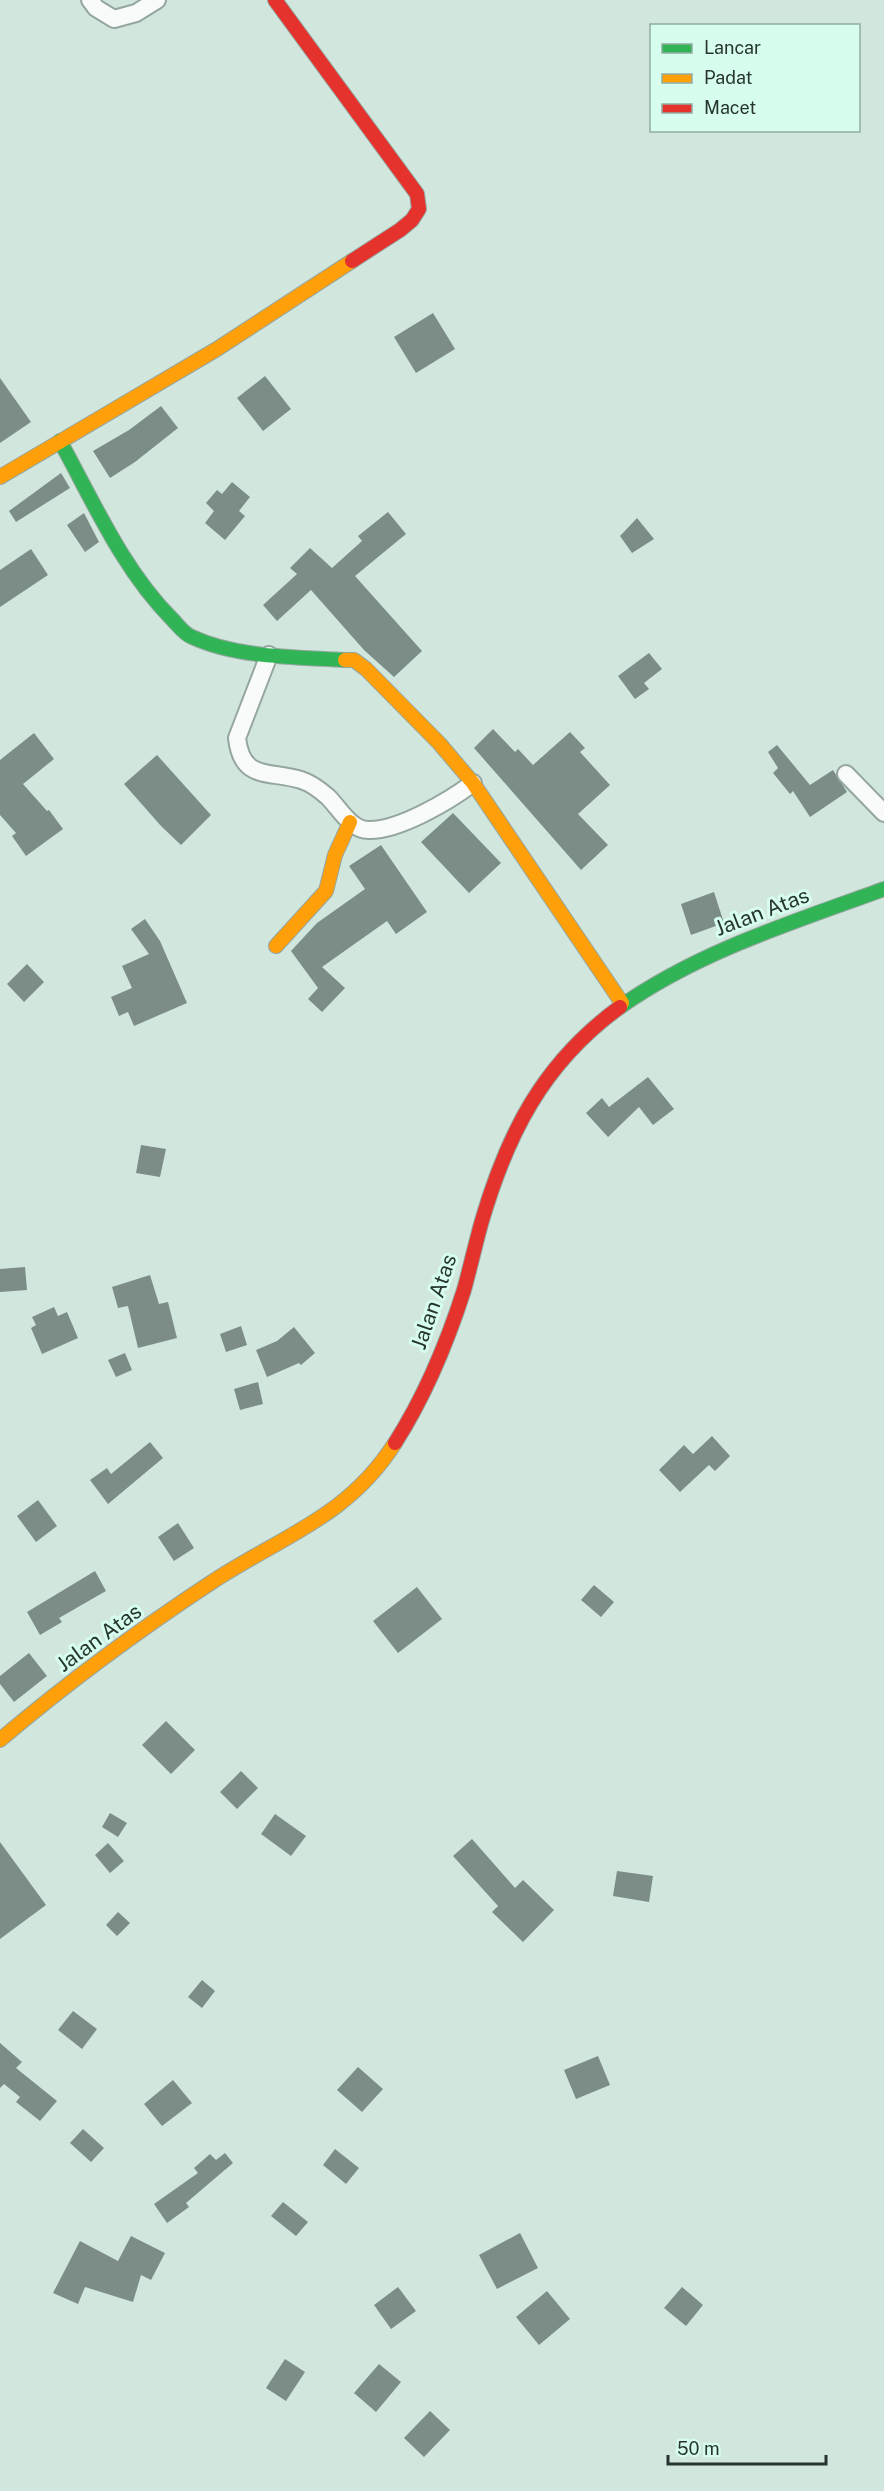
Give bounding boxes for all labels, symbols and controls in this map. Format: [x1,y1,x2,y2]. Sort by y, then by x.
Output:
legend [650,24,860,132]
text: Lancar [704,37,761,58]
text: Padat [704,67,753,88]
text: Macet [704,97,756,118]
street label: Jalan Atas [711,882,812,941]
street label: Jalan Atas [406,1251,461,1353]
street label: Jalan Atas [51,1598,146,1677]
scale bar [668,2428,826,2466]
text: 50 m [677,2438,720,2459]

